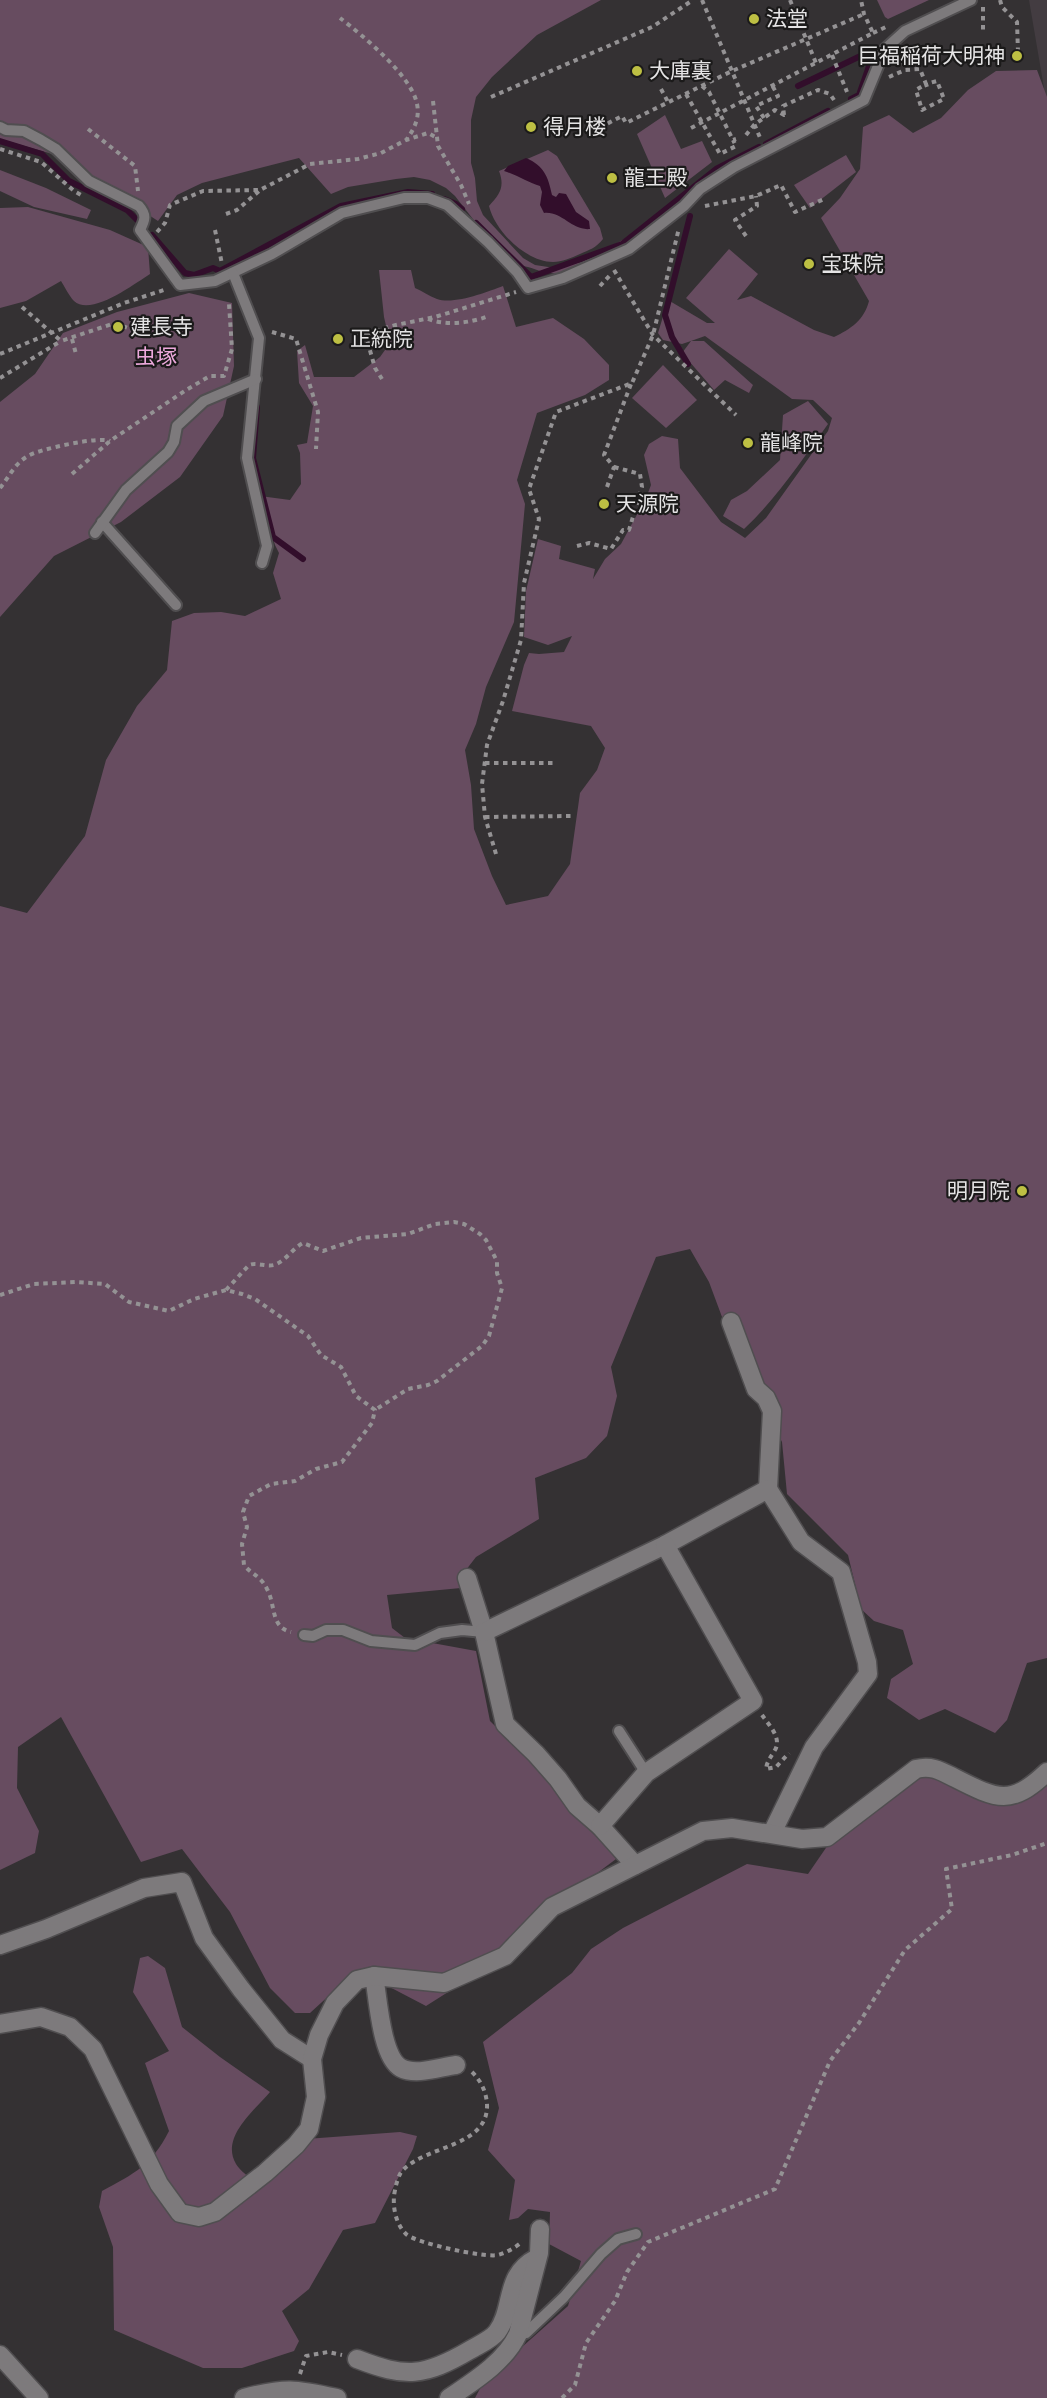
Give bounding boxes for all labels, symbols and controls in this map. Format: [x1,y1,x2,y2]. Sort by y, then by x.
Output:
place label: 法堂 [766,7,808,31]
marker: 法堂 [747,12,761,26]
place label: 巨福稲荷大明神 [858,44,1005,68]
marker: 巨福稲荷大明神 [1010,49,1024,63]
place label: 大庫裏 [649,59,712,83]
marker: 大庫裏 [630,64,644,78]
place label: 得月楼 [543,115,606,139]
marker: 得月楼 [524,120,538,134]
place label: 龍王殿 [624,166,687,190]
marker: 龍王殿 [605,171,619,185]
place label: 宝珠院 [821,252,884,276]
marker: 宝珠院 [802,257,816,271]
place label: 建長寺 [130,315,193,339]
marker: 建長寺 [111,320,125,334]
place label: 正統院 [350,327,413,351]
marker: 正統院 [331,332,345,346]
park label: 虫塚 [135,345,177,369]
place label: 龍峰院 [760,431,823,455]
marker: 龍峰院 [741,436,755,450]
place label: 天源院 [616,492,679,516]
marker: 天源院 [597,497,611,511]
place label: 明月院 [947,1179,1010,1203]
marker: 明月院 [1015,1184,1029,1198]

